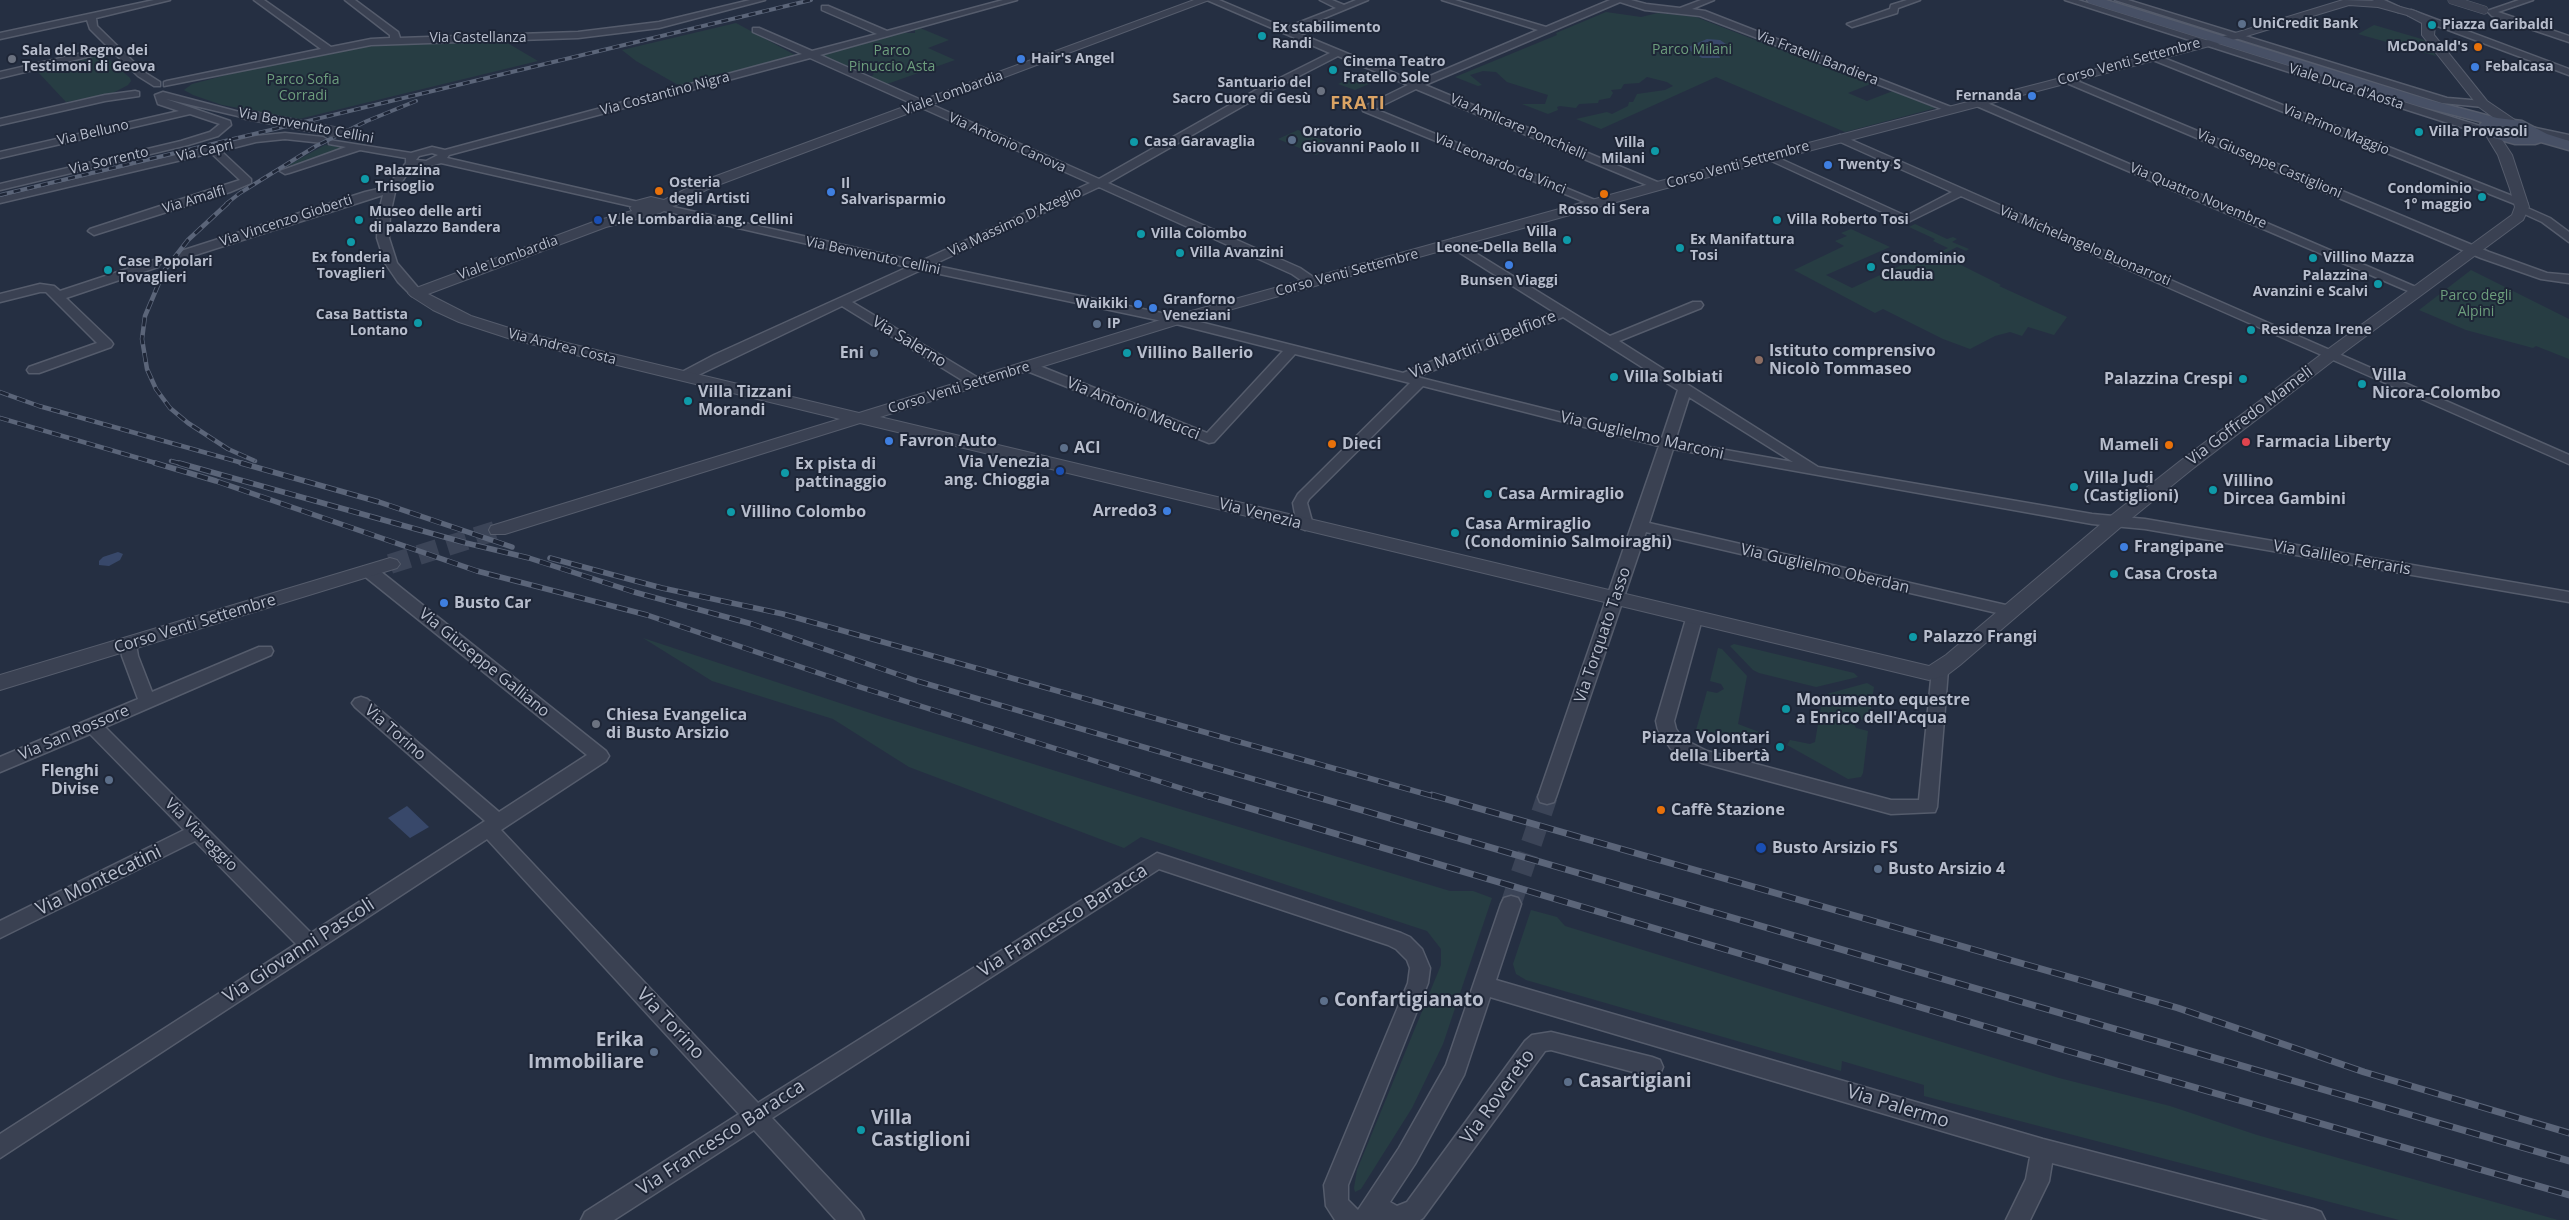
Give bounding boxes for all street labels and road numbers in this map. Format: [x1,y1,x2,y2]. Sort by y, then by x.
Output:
street label: Via Fratelli Bandiera [1753,27,1881,89]
street label: Via Castellanza [429,30,527,46]
street label: Corso Venti Settembre [2056,35,2202,89]
street label: Viale Duca d'Aosta [2286,60,2406,114]
street label: Viale Lombardia [901,67,1005,119]
street label: Via Costantino Nigra [599,69,731,119]
street label: Via Amilcare Ponchielli [1447,91,1589,163]
street label: Via Primo Maggio [2280,101,2392,159]
street label: Via Benvenuto Cellini [237,105,375,147]
street label: Via Antonio Canova [946,110,1068,176]
street label: Via Belluno [56,117,130,149]
street label: Via Giuseppe Castiglioni [2194,126,2344,202]
street label: Via Leonardo da Vinci [1432,130,1568,198]
street label: Via Capri [175,136,235,166]
street label: Corso Venti Settembre [1665,138,1811,192]
street label: Via Sorrento [68,144,150,178]
street label: Via Quattro Novembre [2127,160,2269,232]
street label: Via Amalfi [161,183,227,217]
street label: Via Massimo D'Azeglio [946,184,1084,260]
street label: Via Vincenzo Gioberti [218,192,354,250]
street label: Via Michelangelo Buonarroti [1997,202,2173,290]
street label: Viale Lombardia [456,232,560,284]
street label: Via Benvenuto Cellini [804,234,942,278]
street label: Corso Venti Settembre [1274,246,1420,300]
street label: Via Martiri di Belfiore [1407,307,1559,383]
street label: Via Salerno [868,312,950,372]
street label: Via Andrea Costa [506,325,618,369]
street label: Corso Venti Settembre [886,358,1032,418]
street label: Via Goffredo Mameli [2183,362,2317,470]
street label: Via Antonio Meucci [1064,373,1202,445]
street label: Via Guglielmo Marconi [1558,408,1726,464]
street label: Via Venezia [1217,494,1303,534]
street label: Via Galileo Ferraris [2272,536,2412,580]
street label: Via Guglielmo Oberdan [1739,540,1911,598]
street label: Via Torquato Tasso [1571,565,1635,705]
street label: Corso Venti Settembre [112,590,278,658]
street label: Via Giuseppe Galliano [415,604,553,722]
street label: Via San Rossore [16,701,132,765]
street label: Via Torino [360,701,430,765]
street label: Via Viareggio [160,794,242,876]
street label: Via Montecatini [32,841,166,921]
street label: Via Francesco Baracca [974,860,1152,982]
street label: Via Giovanni Pascoli [219,894,379,1008]
street label: Via Torino [631,984,709,1064]
street label: Via Rovereto [1456,1045,1540,1149]
street label: Via Francesco Baracca [633,1075,809,1201]
street label: Via Palermo [1844,1081,1952,1133]

